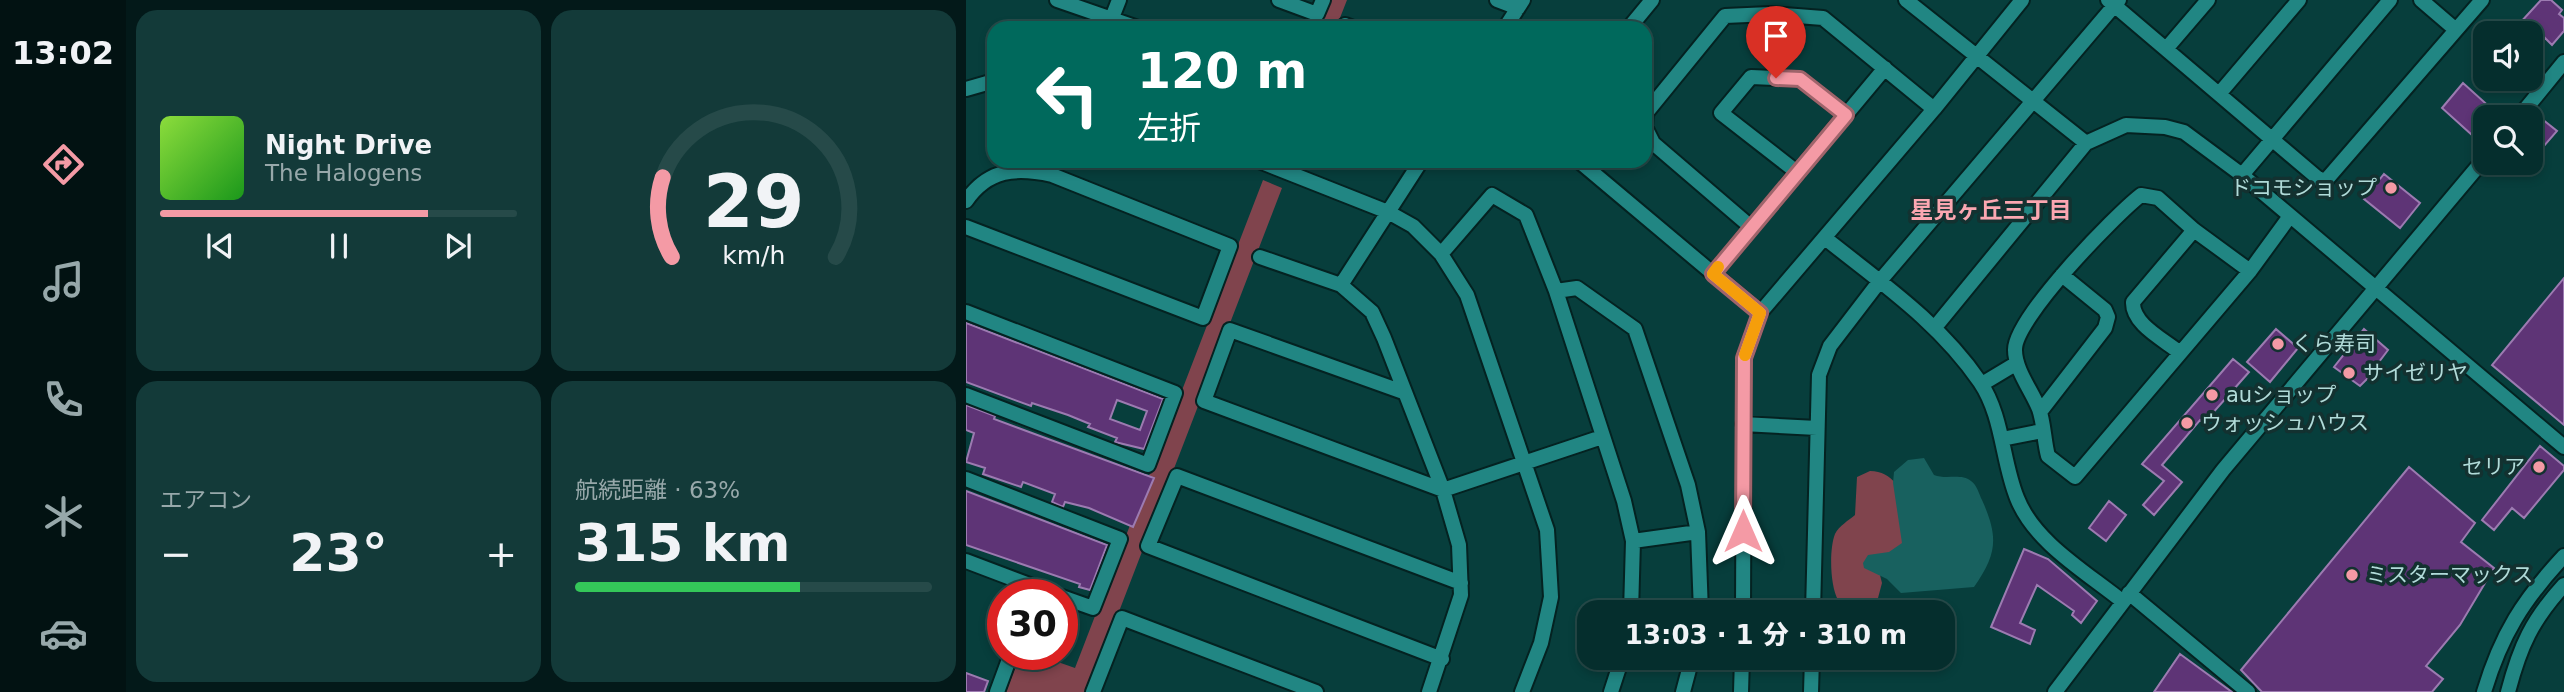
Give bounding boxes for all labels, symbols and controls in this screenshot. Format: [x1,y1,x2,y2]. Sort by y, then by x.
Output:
pin [1746,6,1806,78]
icon: arrive [1757,17,1795,55]
map controls [2473,21,2543,175]
button: sound [2473,21,2543,91]
text: 13:02 [12,34,114,72]
text: 120 m [1137,43,1307,100]
icon: left [1022,49,1113,140]
button: search [2473,105,2543,175]
text: 左折 [1137,109,1201,147]
text: Night Drive [265,130,432,160]
icon: directions [39,140,88,189]
text: 29 [703,159,804,244]
text: The Halogens [265,160,422,186]
place label: ドコモショップ [2230,176,2377,200]
marker: ドコモショップ [2383,180,2399,196]
district label: 星見ヶ丘三丁目 [1911,197,2072,223]
icon: previous [201,227,239,265]
icon: pause [320,227,358,265]
icon: next [439,227,477,265]
text: km/h [722,241,785,270]
icon: music [39,257,88,306]
place label: くら寿司 [2292,332,2376,356]
marker: くら寿司 [2270,336,2286,352]
place label: サイゼリヤ [2363,361,2468,385]
marker: サイゼリヤ [2341,365,2357,381]
icon: phone [39,375,88,424]
place label: auショップ [2226,383,2336,407]
marker: auショップ [2204,387,2220,403]
place label: ウォッシュハウス [2201,411,2369,435]
marker: ウォッシュハウス [2179,415,2195,431]
place label: セリア [2462,455,2525,479]
marker: セリア [2531,459,2547,475]
text: 航続距離 · 63% [575,477,740,503]
text: エアコン [160,487,252,513]
icon: climate [39,492,88,541]
position arrow [1706,494,1780,568]
text: 315 km [575,513,790,573]
text: 23° [289,523,388,583]
text: − [160,532,192,576]
text: + [485,532,517,576]
place label: ミスターマックス [2366,563,2533,587]
marker: ミスターマックス [2344,567,2360,583]
speed limit sign: 30 [987,579,1078,670]
icon: car [39,609,88,658]
text: 13:03 · 1 分 · 310 m [1625,620,1907,650]

